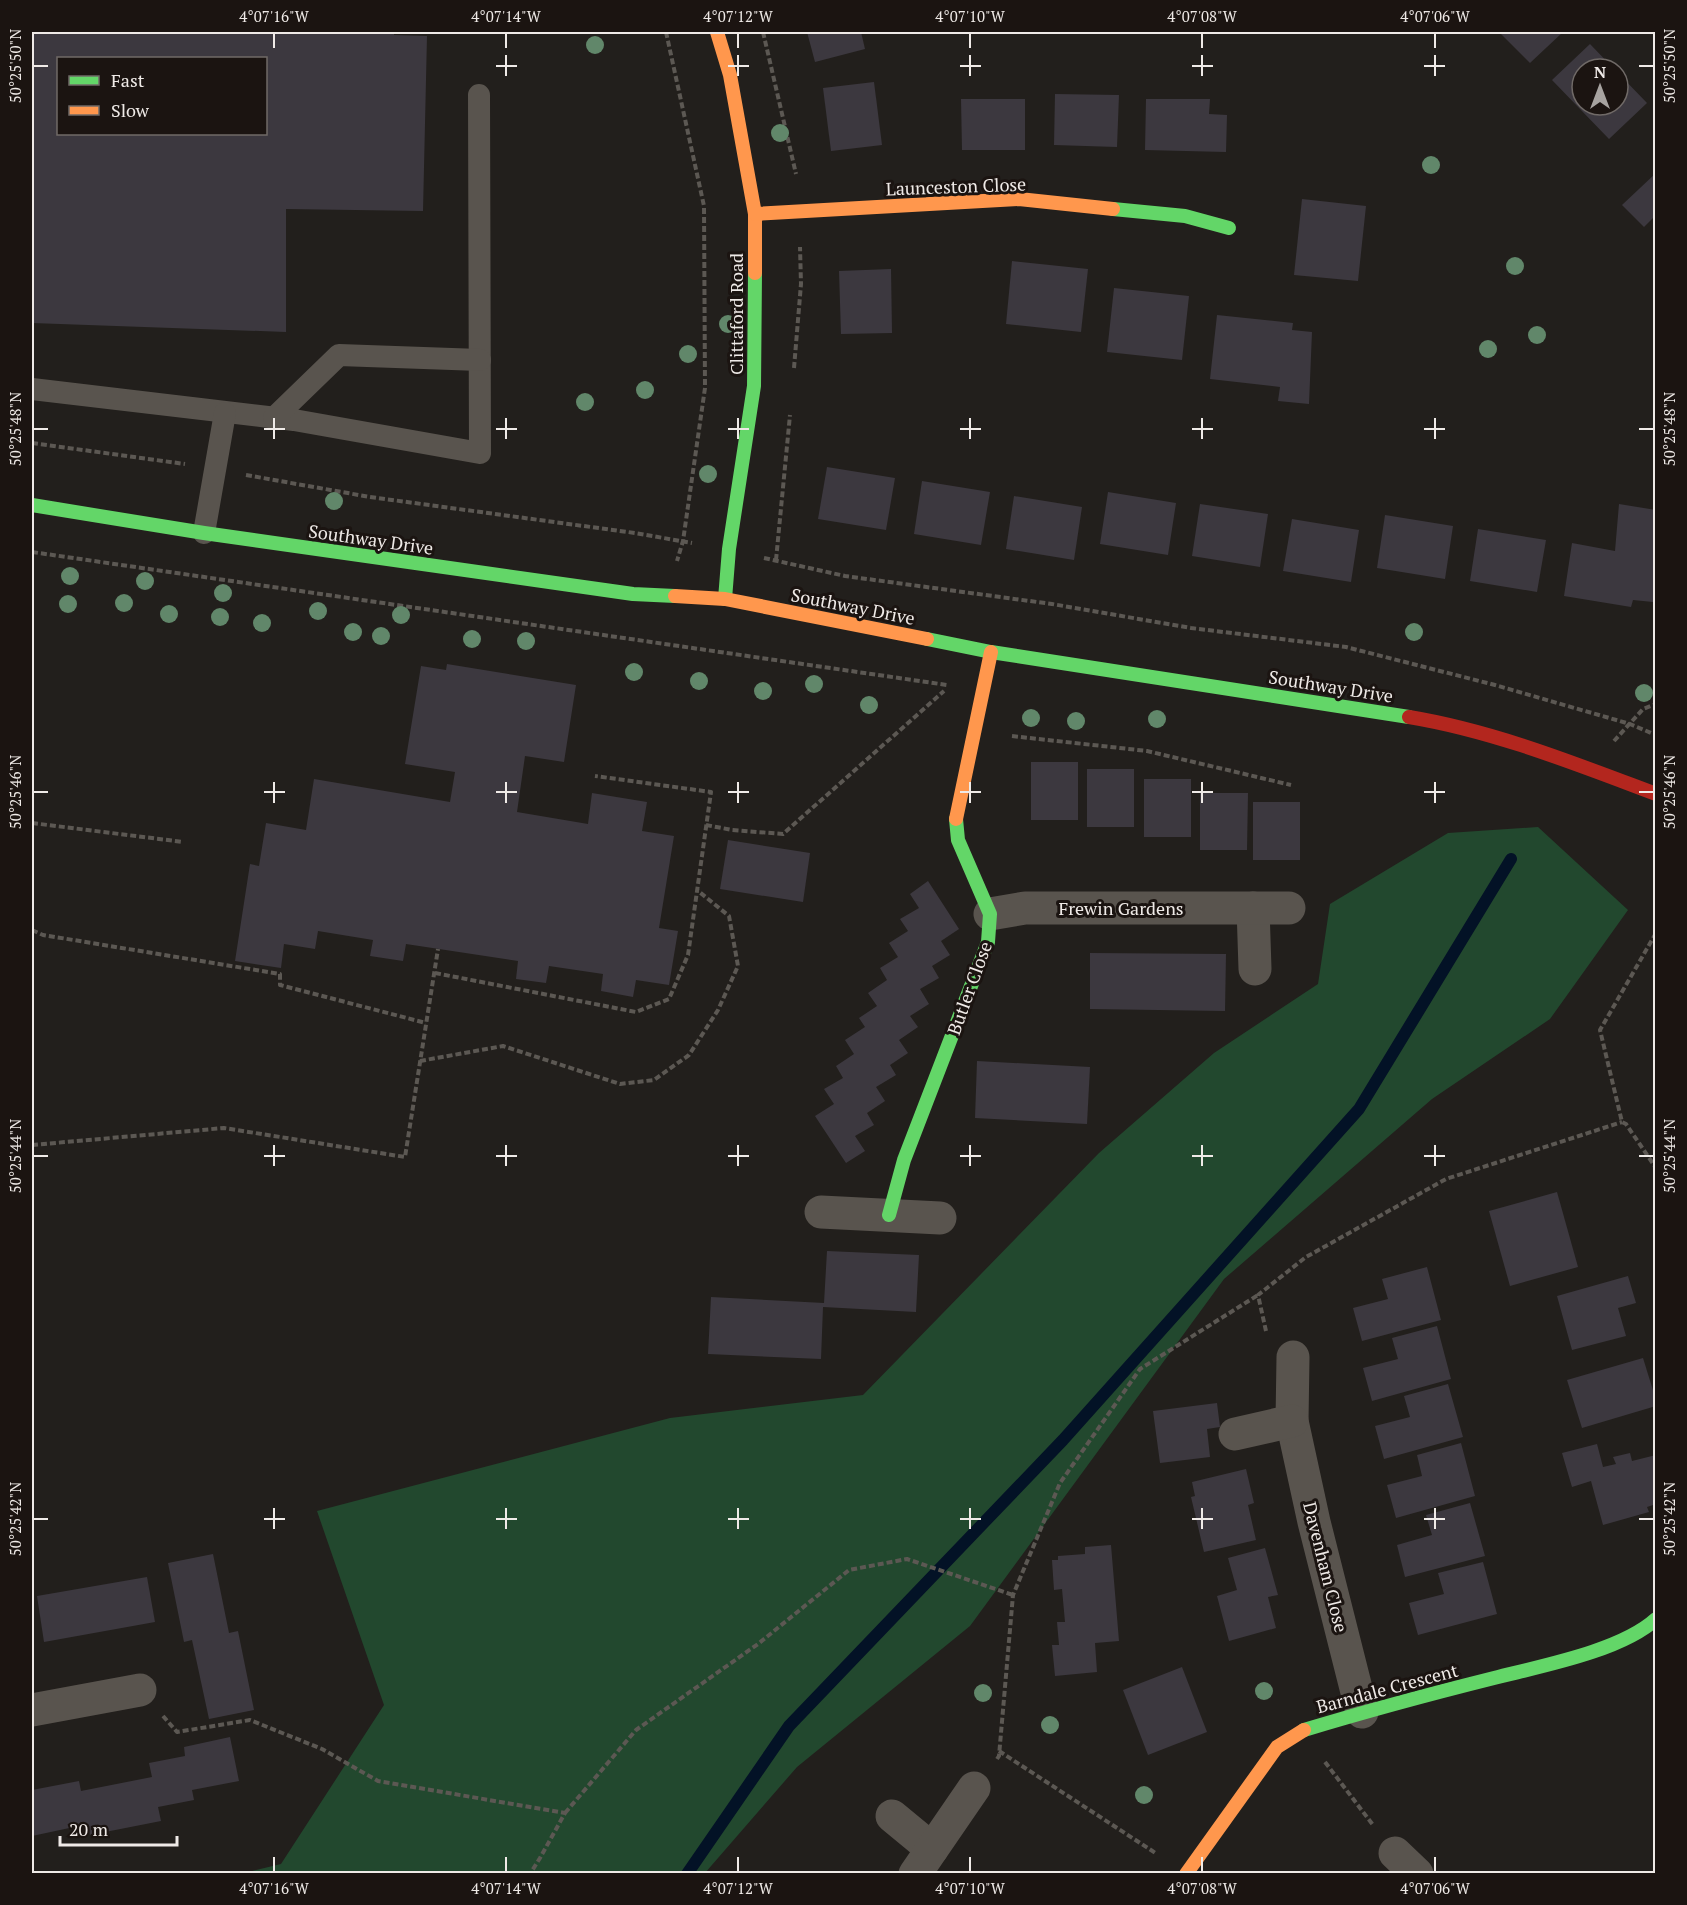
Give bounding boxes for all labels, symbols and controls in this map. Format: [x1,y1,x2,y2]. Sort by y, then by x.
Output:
text: 4°07'16"W [239,6,310,26]
text: 4°07'14"W [471,6,542,26]
text: 4°07'12"W [703,6,774,26]
text: 4°07'10"W [935,6,1006,26]
text: 4°07'08"W [1167,6,1238,26]
text: 4°07'06"W [1400,6,1471,26]
text: 50°25'50"N [5,29,25,103]
text: 50°25'50"N [1659,29,1679,103]
legend [57,57,267,135]
north arrow [1570,57,1630,117]
text: N [1594,61,1606,83]
text: Fast [111,68,145,92]
text: Slow [111,98,150,122]
street label: Launceston Close [885,172,1027,200]
street label: Clittaford Road [724,253,748,375]
text: 50°25'48"N [5,392,25,466]
text: 50°25'48"N [1659,392,1679,466]
street label: Southway Drive [307,518,435,560]
street label: Southway Drive [789,582,917,630]
street label: Southway Drive [1267,664,1395,708]
text: 50°25'46"N [5,755,25,829]
text: 50°25'46"N [1659,755,1679,829]
street label: Frewin Gardens [1058,896,1184,920]
street label: Butler Close [941,938,997,1038]
text: 50°25'44"N [5,1119,25,1193]
text: 50°25'44"N [1659,1119,1679,1193]
text: 50°25'42"N [5,1482,25,1556]
text: 50°25'42"N [1659,1482,1679,1556]
street label: Davenham Close [1298,1499,1354,1635]
street label: Barndale Crescent [1314,1657,1461,1718]
scale bar [60,1809,177,1847]
text: 20 m [69,1817,109,1841]
text: 4°07'16"W [239,1878,310,1898]
text: 4°07'14"W [471,1878,542,1898]
text: 4°07'12"W [703,1878,774,1898]
text: 4°07'10"W [935,1878,1006,1898]
text: 4°07'08"W [1167,1878,1238,1898]
text: 4°07'06"W [1400,1878,1471,1898]

